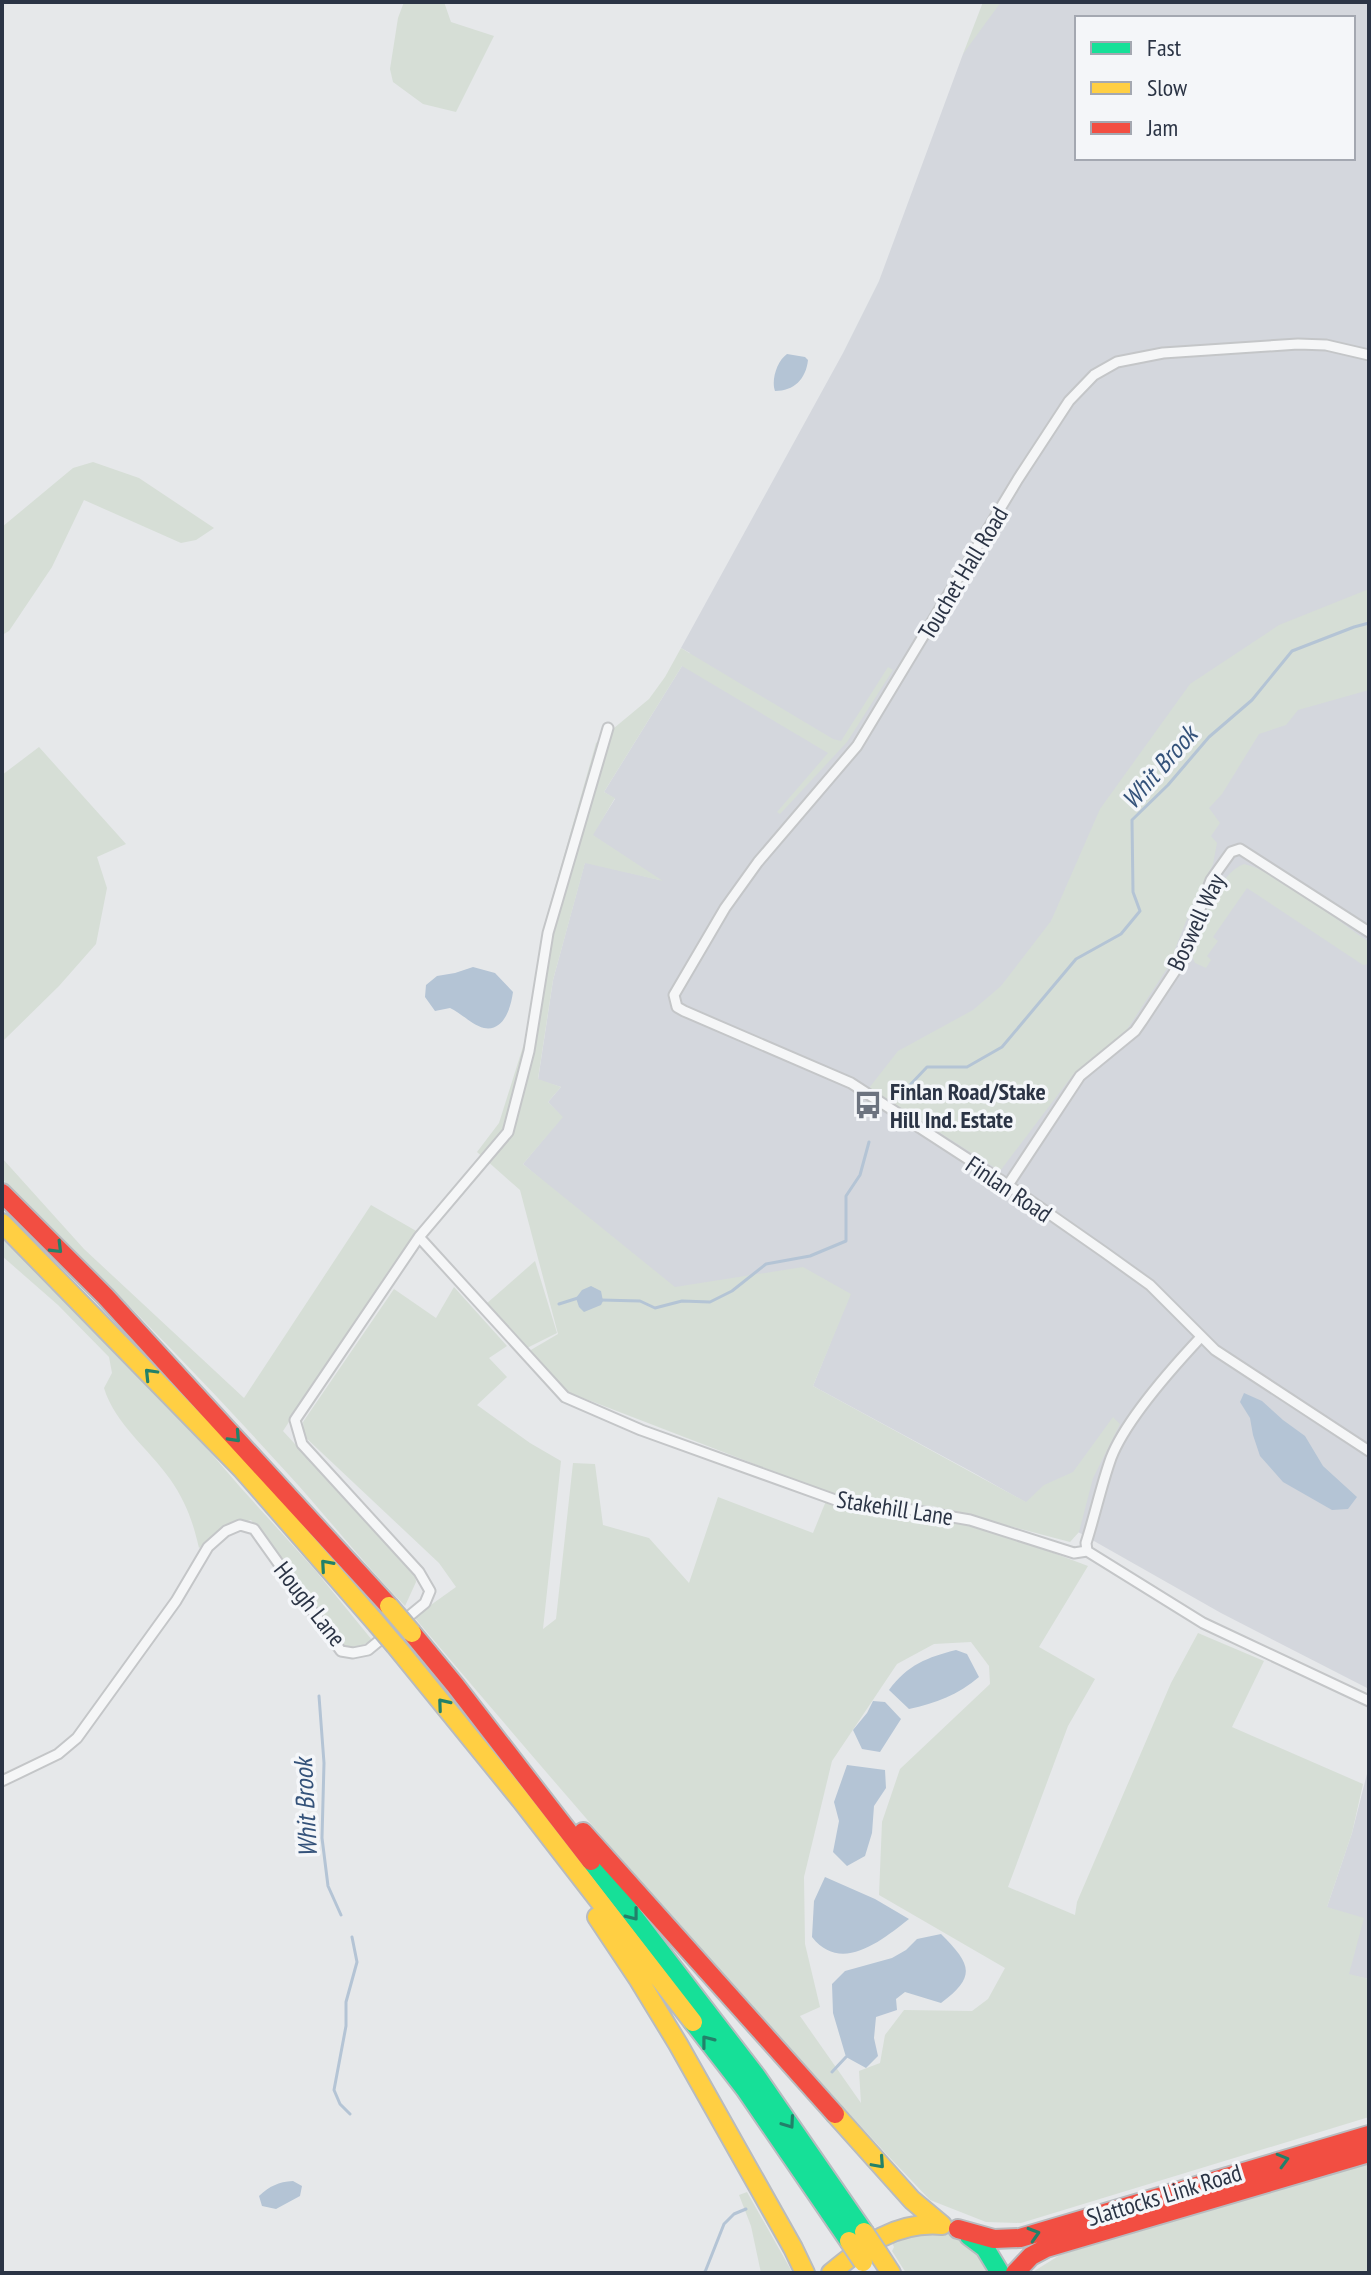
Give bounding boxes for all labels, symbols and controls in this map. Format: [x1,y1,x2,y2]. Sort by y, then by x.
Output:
legend [1075,16,1355,160]
text: Fast [1147,32,1182,63]
text: Slow [1147,72,1188,103]
text: Jam [1146,112,1178,143]
street label: Touchet Hall Road [911,501,1015,645]
water label: Whit Brook [1114,717,1206,815]
street label: Boswell Way [1160,869,1232,975]
place label: Finlan Road/Stake Hill Ind. Estate [890,1076,1046,1135]
bus stop icon: Finlan Road/Stake Hill Ind. Estate [853,1090,883,1120]
street label: Finlan Road [960,1149,1058,1229]
one-way arrow [48,1239,62,1253]
one-way arrow [145,1369,159,1383]
one-way arrow [226,1428,241,1442]
street label: Stakehill Lane [835,1484,955,1532]
street label: Hough Lane [267,1555,353,1653]
one-way arrow [321,1560,336,1575]
one-way arrow [438,1698,453,1713]
water label: Whit Brook [286,1755,324,1858]
one-way arrow [623,1906,637,1921]
one-way arrow [702,2036,717,2050]
one-way arrow [779,2114,794,2128]
one-way arrow [1276,2152,1290,2169]
one-way arrow [869,2153,883,2168]
street label: Slattocks Link Road [1083,2157,1245,2233]
one-way arrow [1027,2227,1040,2243]

